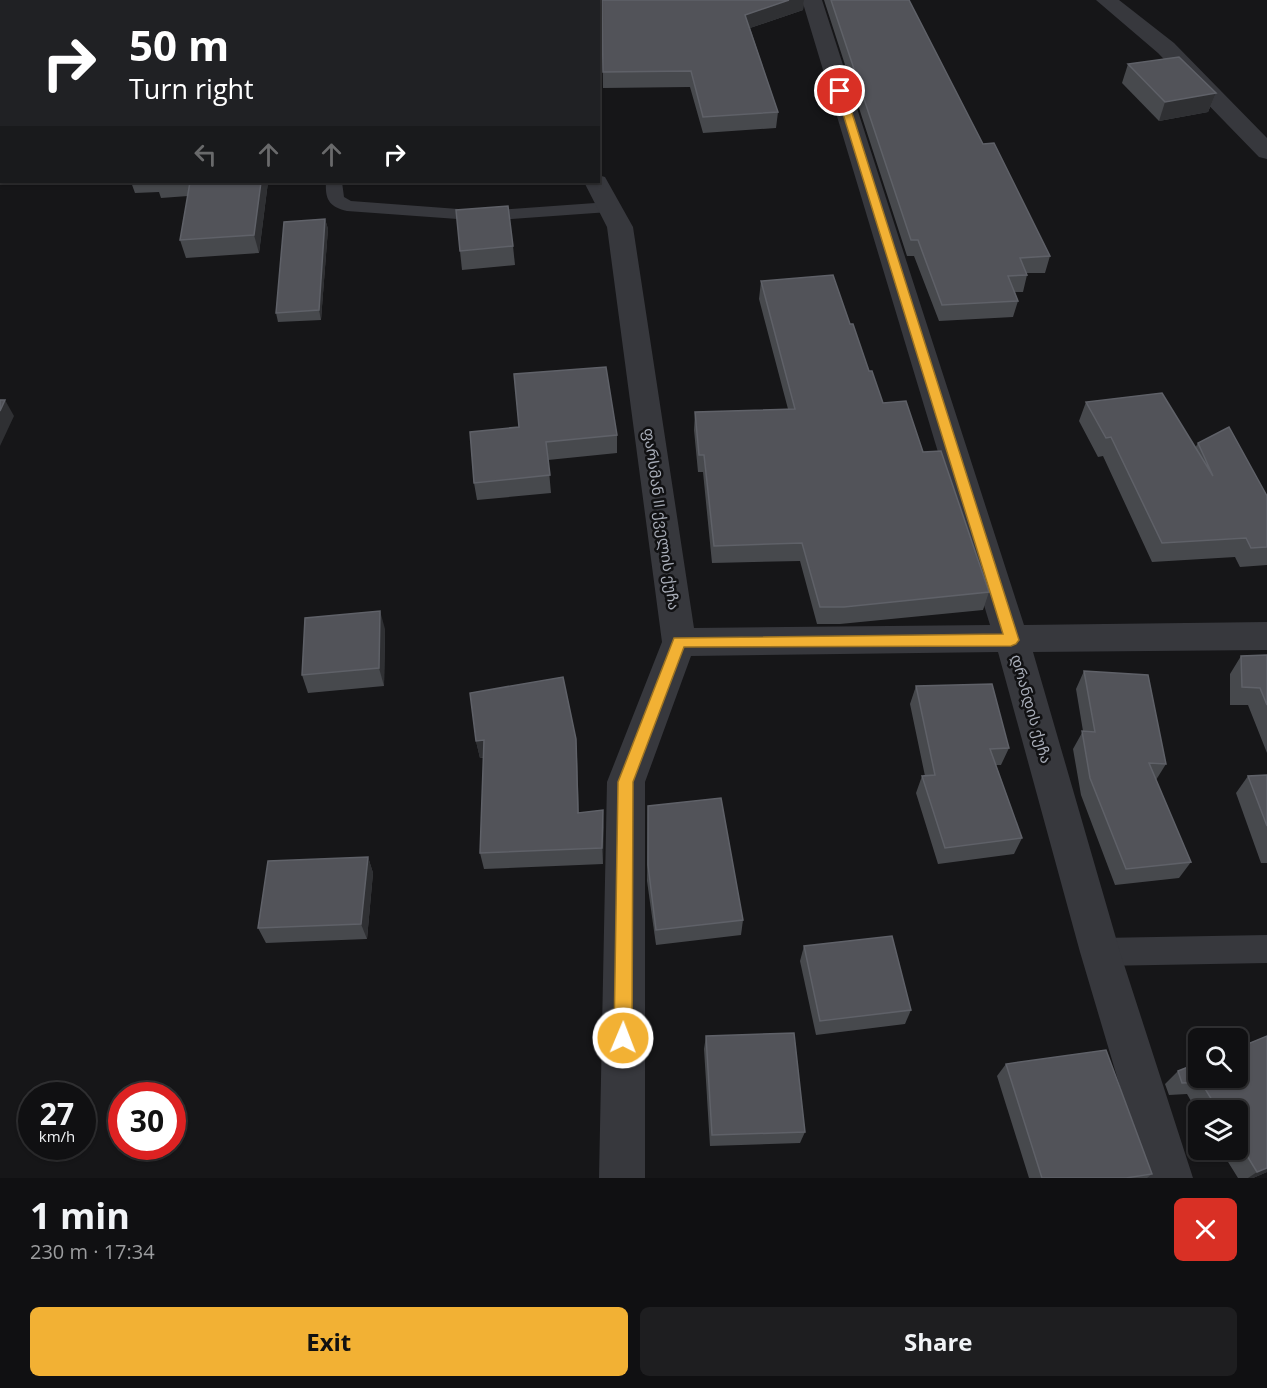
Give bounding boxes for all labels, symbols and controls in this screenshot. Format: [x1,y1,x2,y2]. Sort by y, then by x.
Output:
text: 50 m [129,16,229,73]
icon: right [30,24,108,102]
pin [814,65,865,116]
text: Turn right [129,70,254,107]
icon: arrive [823,74,856,107]
icon: left [189,138,222,171]
icon: ahead [252,138,285,171]
icon: ahead [315,138,348,171]
icon: right [378,138,411,171]
street label: ფარსმან II ქველის ქუჩა [639,426,685,611]
street label: დრანდის ქუჩა [1007,652,1057,766]
position arrow [591,1006,655,1070]
map controls [1188,1028,1248,1160]
button: search [1188,1028,1248,1088]
speed limit sign: 30 [108,1082,186,1160]
text: 27 [40,1093,74,1134]
button: layers [1188,1100,1248,1160]
text: km/h [39,1126,75,1146]
text: 1 min [30,1191,130,1240]
button: close [1174,1198,1237,1261]
text: 230 m · 17:34 [30,1238,155,1265]
button: Exit [30,1307,628,1376]
button: Share [640,1307,1237,1376]

